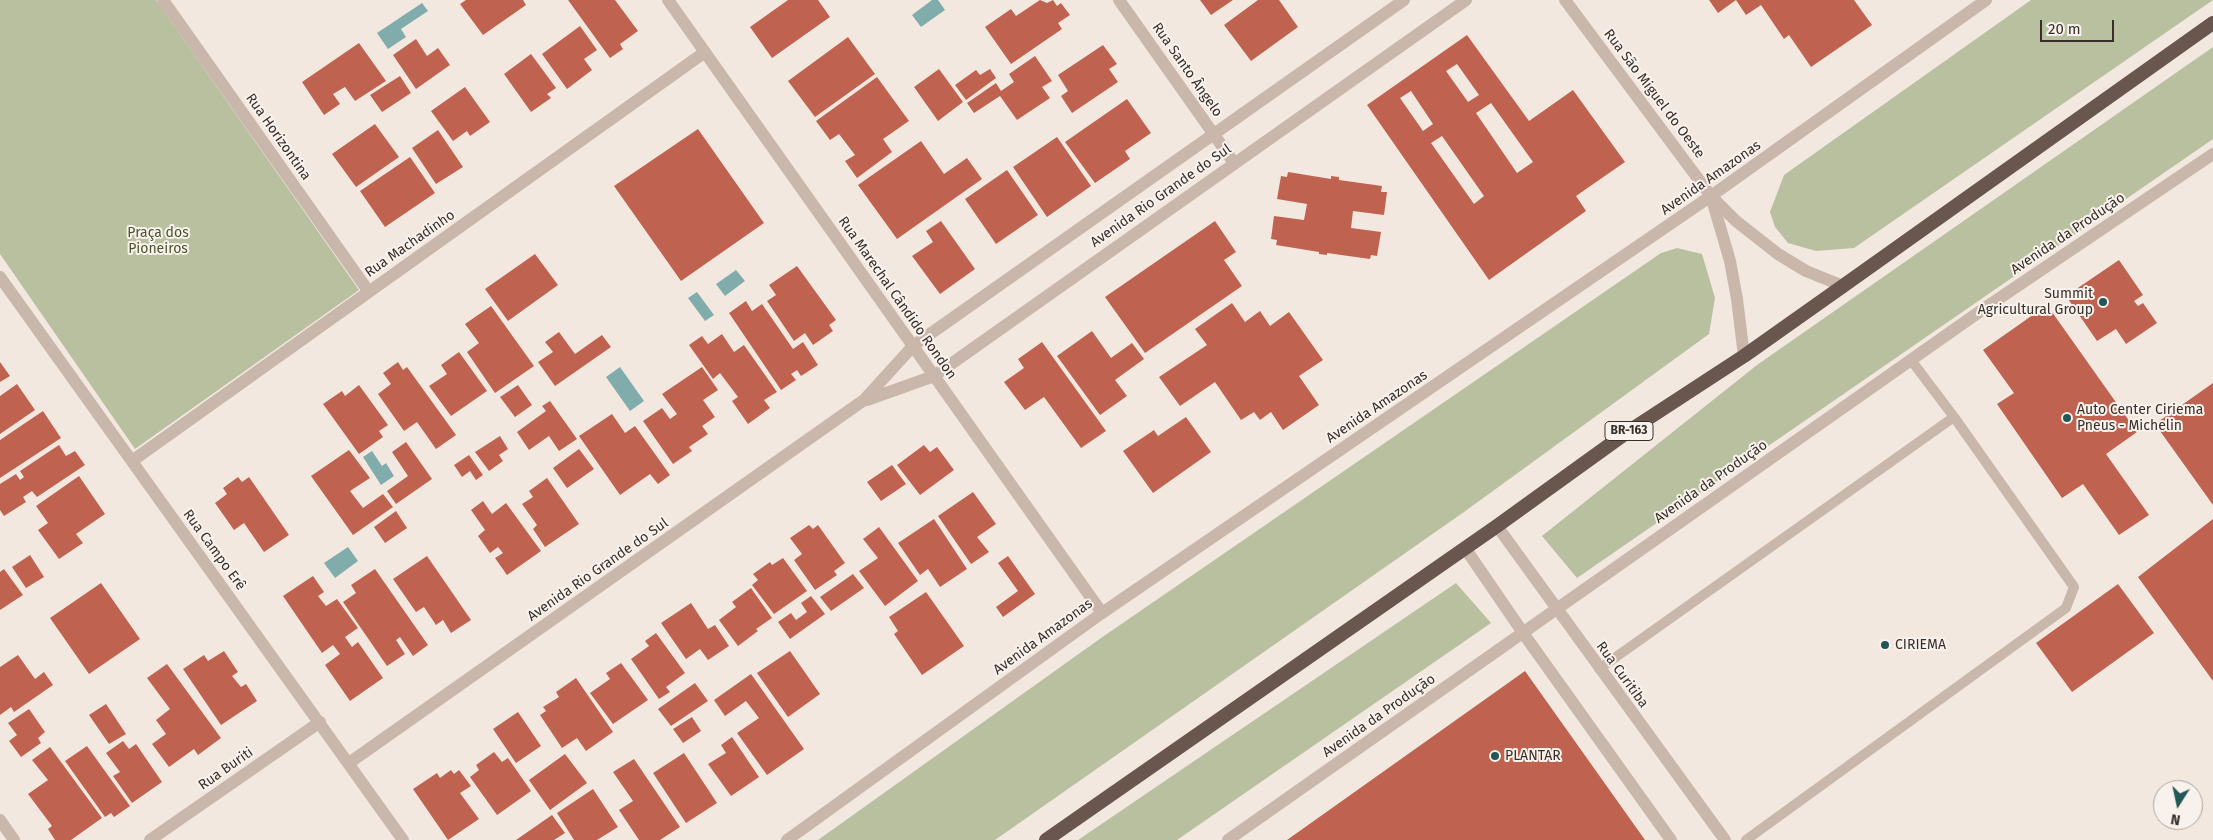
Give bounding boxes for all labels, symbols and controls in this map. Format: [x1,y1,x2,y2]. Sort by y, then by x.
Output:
scale bar [2043,10,2117,42]
street label: Rua Santo Ângelo [1148,20,1226,120]
text: 20 m [2048,20,2081,38]
street label: Rua São Miguel do Oeste [1600,26,1708,162]
street label: Rua Horizontina [242,90,314,184]
street label: Avenida Amazonas [1658,137,1764,219]
street label: Avenida Rio Grande do Sul [1087,141,1235,251]
street label: Avenida da Produção [2008,190,2128,278]
street label: Rua Machadinho [362,207,458,281]
street label: Rua Marechal Cândido Rondon [834,213,960,383]
park label: Praça dos Pioneiros [127,225,189,258]
place label: Summit Agricultural Group [1978,286,2093,318]
marker: Summit Agricultural Group [2097,296,2109,308]
street label: Avenida Amazonas [1323,367,1431,447]
place label: Auto Center Ciriema Pneus - Michelin [2077,402,2203,434]
marker: Auto Center Ciriema Pneus - Michelin [2061,412,2073,424]
road number: BR-163 [1605,422,1653,441]
street label: Avenida da Produção [1651,437,1771,527]
street label: Rua Campo Erê [179,506,249,594]
street label: Avenida Rio Grande do Sul [524,515,672,625]
street label: Avenida Amazonas [990,595,1096,679]
place label: CIRIEMA [1895,637,1946,653]
street label: Rua Curitiba [1592,639,1652,711]
marker: CIRIEMA [1879,639,1891,651]
street label: Avenida da Produção [1319,671,1439,761]
street label: Rua Buriti [195,744,257,794]
place label: PLANTAR [1505,748,1561,764]
marker: PLANTAR [1489,750,1501,762]
north arrow [2153,780,2203,830]
text: N [2169,810,2182,828]

